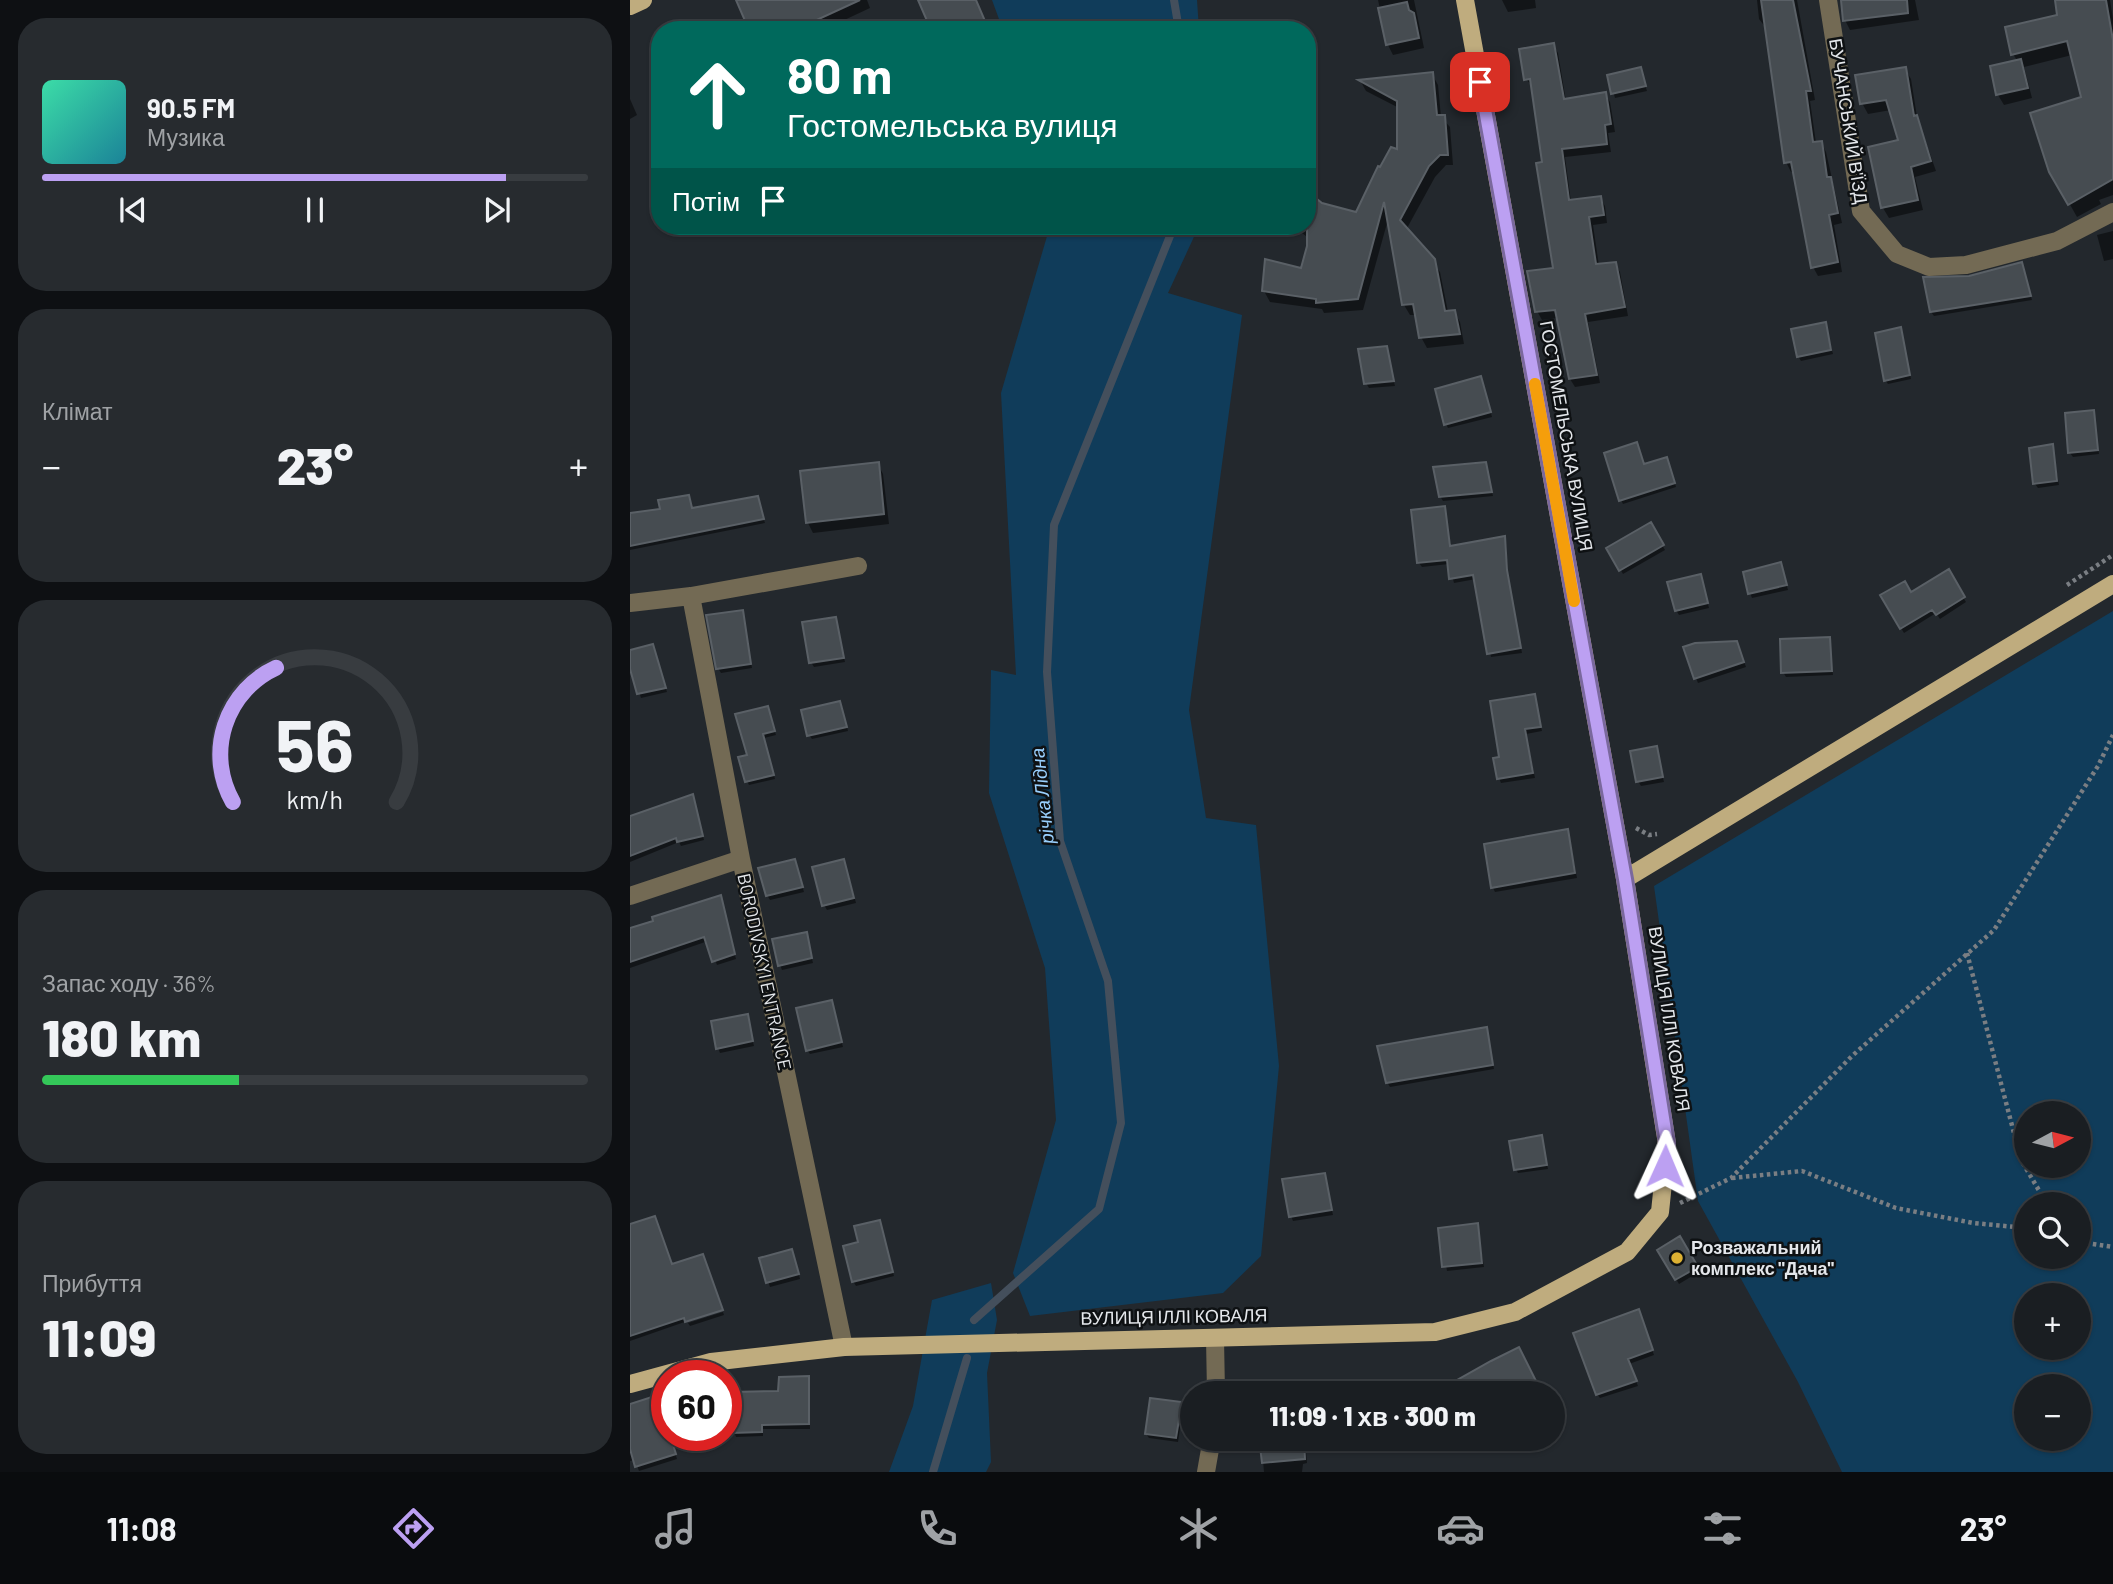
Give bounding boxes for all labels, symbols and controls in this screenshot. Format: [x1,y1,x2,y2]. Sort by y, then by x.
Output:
street label: БУЧАНСЬКИЙ В'ЇЗД [1825,37,1873,205]
text: 80 m [787,45,892,104]
icon: ahead [672,49,763,140]
pin [1450,52,1510,112]
icon: arrive [1461,63,1499,101]
text: 90.5 FM [147,92,235,123]
text: Гостомельська вулиця [787,105,1118,143]
text: Музика [147,123,225,151]
icon: arrive [754,182,792,220]
text: Потім [672,185,740,216]
icon: previous [114,191,152,229]
icon: pause [296,191,334,229]
icon: next [478,191,516,229]
street label: ГОСТОМЕЛЬСЬКА ВУЛИЦЯ [1536,319,1598,553]
text: Клімат [42,397,113,425]
text: 23° [277,433,353,495]
text: − [42,442,61,488]
text: + [569,442,588,488]
text: 56 [276,699,354,787]
water label: річка Лідна [1025,747,1058,846]
text: km/h [287,784,343,814]
street label: BORODIVSKYI ENTRANCE [733,871,797,1072]
street label: ВУЛИЦЯ ІЛЛІ КОВАЛЯ [1644,925,1695,1113]
text: Запас ходу · 36% [42,969,216,997]
text: 180 km [42,1005,201,1067]
north arrow [2014,1101,2091,1178]
map controls [2014,1101,2091,1451]
position arrow [1628,1129,1702,1203]
button: search [2014,1192,2091,1269]
place label: Розважальний комплекс "Дача" [1691,1236,1835,1279]
marker: Розважальний комплекс "Дача" [1669,1250,1685,1266]
text: Прибуття [42,1269,142,1297]
button: + [2014,1283,2091,1360]
street label: ВУЛИЦЯ ІЛЛІ КОВАЛЯ [1080,1303,1268,1329]
text: 11:09 [42,1305,156,1367]
speed limit sign: 60 [651,1360,742,1451]
button: − [2014,1374,2091,1451]
text: 11:09 · 1 хв · 300 m [1269,1400,1476,1431]
icon: directions [389,1504,438,1553]
icon: music [651,1504,700,1553]
icon: phone [913,1504,962,1553]
icon: climate [1174,1504,1223,1553]
icon: car [1436,1504,1485,1553]
icon: filters [1698,1504,1747,1553]
text: 11:08 [106,1509,176,1547]
text: 23° [1960,1509,2007,1547]

